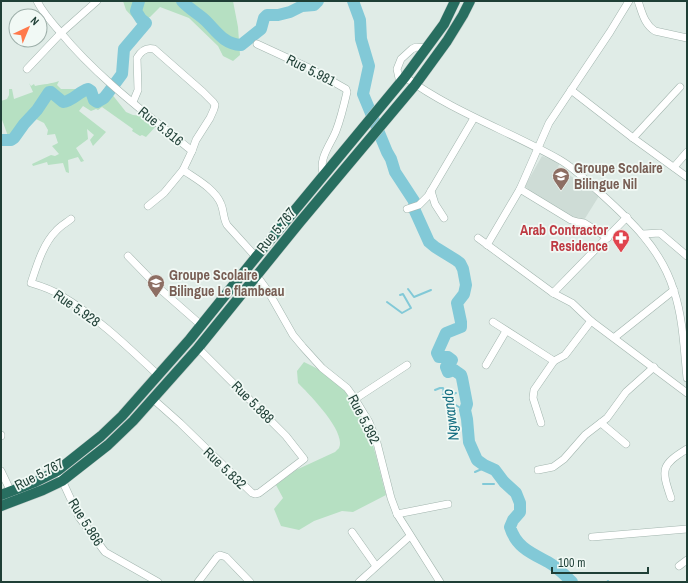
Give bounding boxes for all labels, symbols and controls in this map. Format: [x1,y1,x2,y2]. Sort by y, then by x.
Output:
north arrow [8,8,48,48]
text: N [28,14,42,28]
street label: Rue 5.981 [283,50,339,90]
street label: Rue 5.916 [135,102,187,150]
place label: Groupe Scolaire Bilingue Nil [574,159,663,193]
school or university icon: Groupe Scolaire Bilingue Nil [551,166,571,191]
street label: Rue 5.767 [252,204,300,256]
place label: Arab Contractor Residence [520,221,609,255]
pharmacy icon: Arab Contractor Residence [611,228,631,253]
place label: Groupe Scolaire Bilingue Le flambeau [169,266,284,300]
school or university icon: Groupe Scolaire Bilingue Le flambeau [146,273,166,298]
street label: Rue 5.928 [50,285,104,331]
street label: Rue 5.888 [228,377,278,427]
water label: Ngwando [436,388,464,442]
street label: Rue 5.892 [344,391,384,447]
street label: Rue 5.832 [200,443,250,493]
street label: Rue 5.767 [11,454,67,494]
street label: Rue 5.866 [64,495,108,549]
scale bar [552,549,648,575]
text: 100 m [558,555,585,571]

